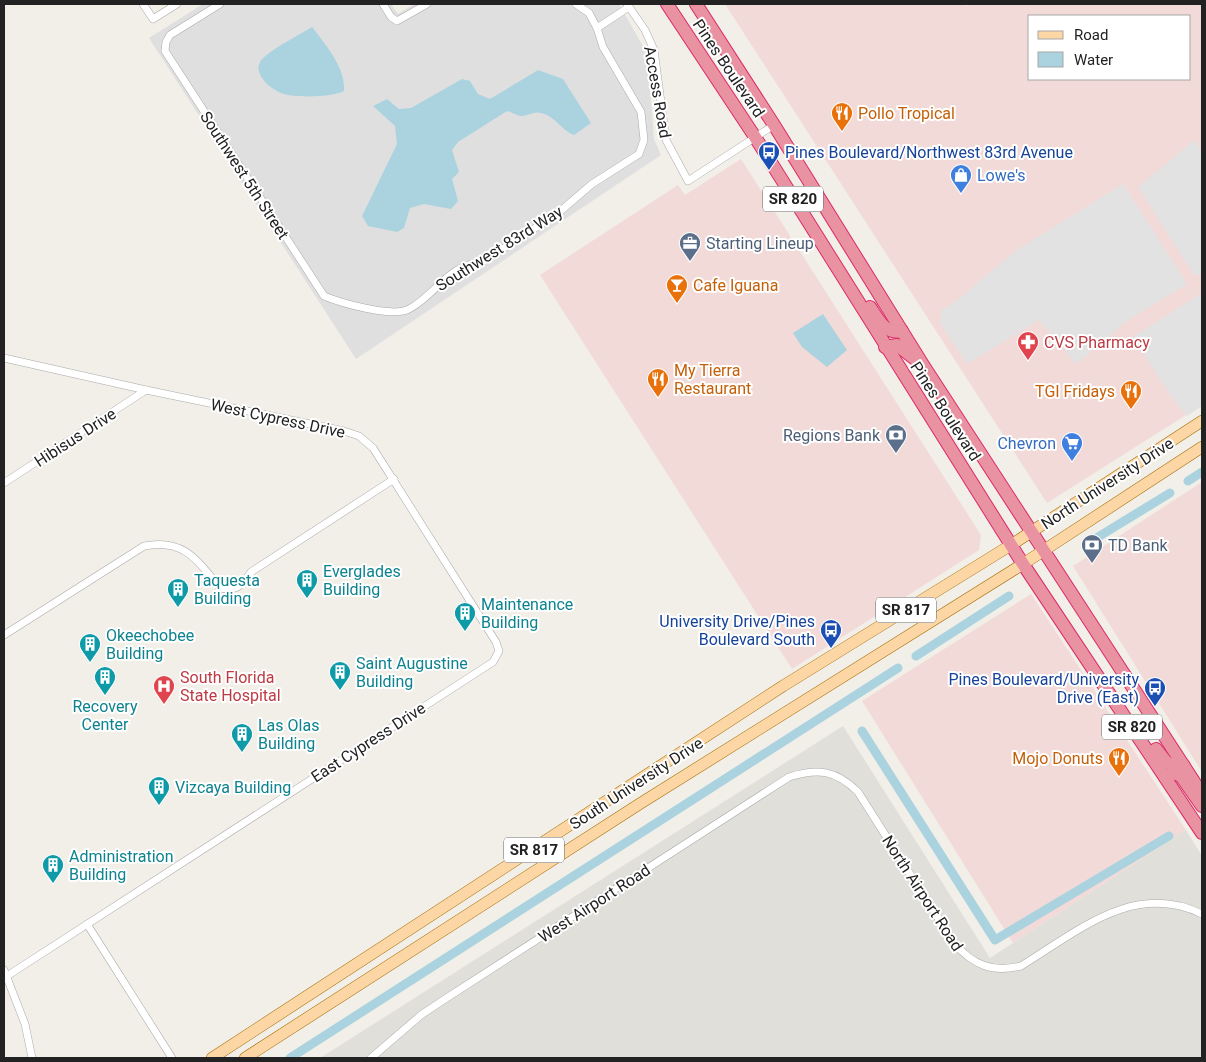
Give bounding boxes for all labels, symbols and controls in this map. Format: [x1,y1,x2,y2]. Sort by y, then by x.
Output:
legend [1028,15,1191,80]
street label: Pines Boulevard [689,16,768,121]
text: Road [1074,26,1108,44]
street label: Access Road [640,45,675,139]
text: Water [1074,51,1113,69]
restaurant icon: Pollo Tropical [830,101,854,132]
place label: Pollo Tropical [858,104,955,123]
street label: Southwest 5th Street [196,108,293,243]
bus stop icon: Pines Boulevard/Northwest 83rd Avenue [757,140,781,171]
place label: Pines Boulevard/Northwest 83rd Avenue [785,143,1073,162]
shop icon: Lowe's [949,163,973,194]
place label: Lowe's [977,166,1026,185]
road number: SR 820 [763,186,823,212]
street label: Southwest 83rd Way [432,202,566,295]
office icon: Starting Lineup [678,231,702,262]
place label: Starting Lineup [706,234,814,253]
bar icon: Cafe Iguana [665,273,689,304]
place label: Cafe Iguana [693,276,778,295]
pharmacy icon: CVS Pharmacy [1016,330,1040,361]
place label: CVS Pharmacy [1044,333,1150,352]
street label: Pines Boulevard [906,358,985,464]
place label: My Tierra Restaurant [674,361,751,398]
restaurant icon: My Tierra Restaurant [646,367,670,398]
restaurant icon: TGI Fridays [1119,379,1143,410]
place label: TGI Fridays [1035,382,1115,401]
street label: West Cypress Drive [209,395,347,442]
street label: Hibisus Drive [31,404,120,471]
bank icon: Regions Bank [884,423,908,454]
place label: Regions Bank [783,426,881,445]
supermarket icon: Chevron [1060,431,1084,462]
place label: Chevron [997,434,1056,453]
street label: North University Drive [1038,434,1177,533]
bank icon: TD Bank [1080,533,1104,564]
place label: TD Bank [1108,536,1169,555]
place label: Everglades Building [323,562,401,599]
building icon: Everglades Building [295,568,319,599]
place label: Taquesta Building [194,571,260,608]
building icon: Taquesta Building [166,577,190,608]
place label: Maintenance Building [481,595,573,632]
road number: SR 817 [876,598,936,622]
building icon: Maintenance Building [453,601,477,632]
place label: University Drive/Pines Boulevard South [659,612,815,649]
bus stop icon: University Drive/Pines Boulevard South [819,618,843,649]
place label: Okeechobee Building [106,626,194,663]
building icon: Okeechobee Building [78,632,102,663]
place label: Saint Augustine Building [356,654,468,691]
building icon: Saint Augustine Building [328,660,352,691]
building icon: Recovery Center [93,665,117,696]
place label: South Florida State Hospital [180,668,281,705]
place label: Pines Boulevard/University Drive (East) [948,670,1139,707]
hospital icon: South Florida State Hospital [152,674,176,705]
bus stop icon: Pines Boulevard/University Drive (East) [1143,676,1167,707]
place label: Recovery Center [73,697,138,734]
street label: East Cypress Drive [308,698,429,786]
road number: SR 820 [1102,714,1162,740]
place label: Las Olas Building [258,716,319,753]
building icon: Las Olas Building [230,722,254,753]
street label: South University Drive [566,733,706,834]
restaurant icon: Mojo Donuts [1107,746,1131,777]
place label: Mojo Donuts [1012,749,1103,768]
building icon: Vizcaya Building [147,775,171,806]
place label: Vizcaya Building [175,778,291,797]
street label: North Airport Road [878,832,967,955]
road number: SR 817 [504,838,564,862]
place label: Administration Building [69,847,174,884]
building icon: Administration Building [41,853,65,884]
street label: West Airport Road [535,860,654,947]

